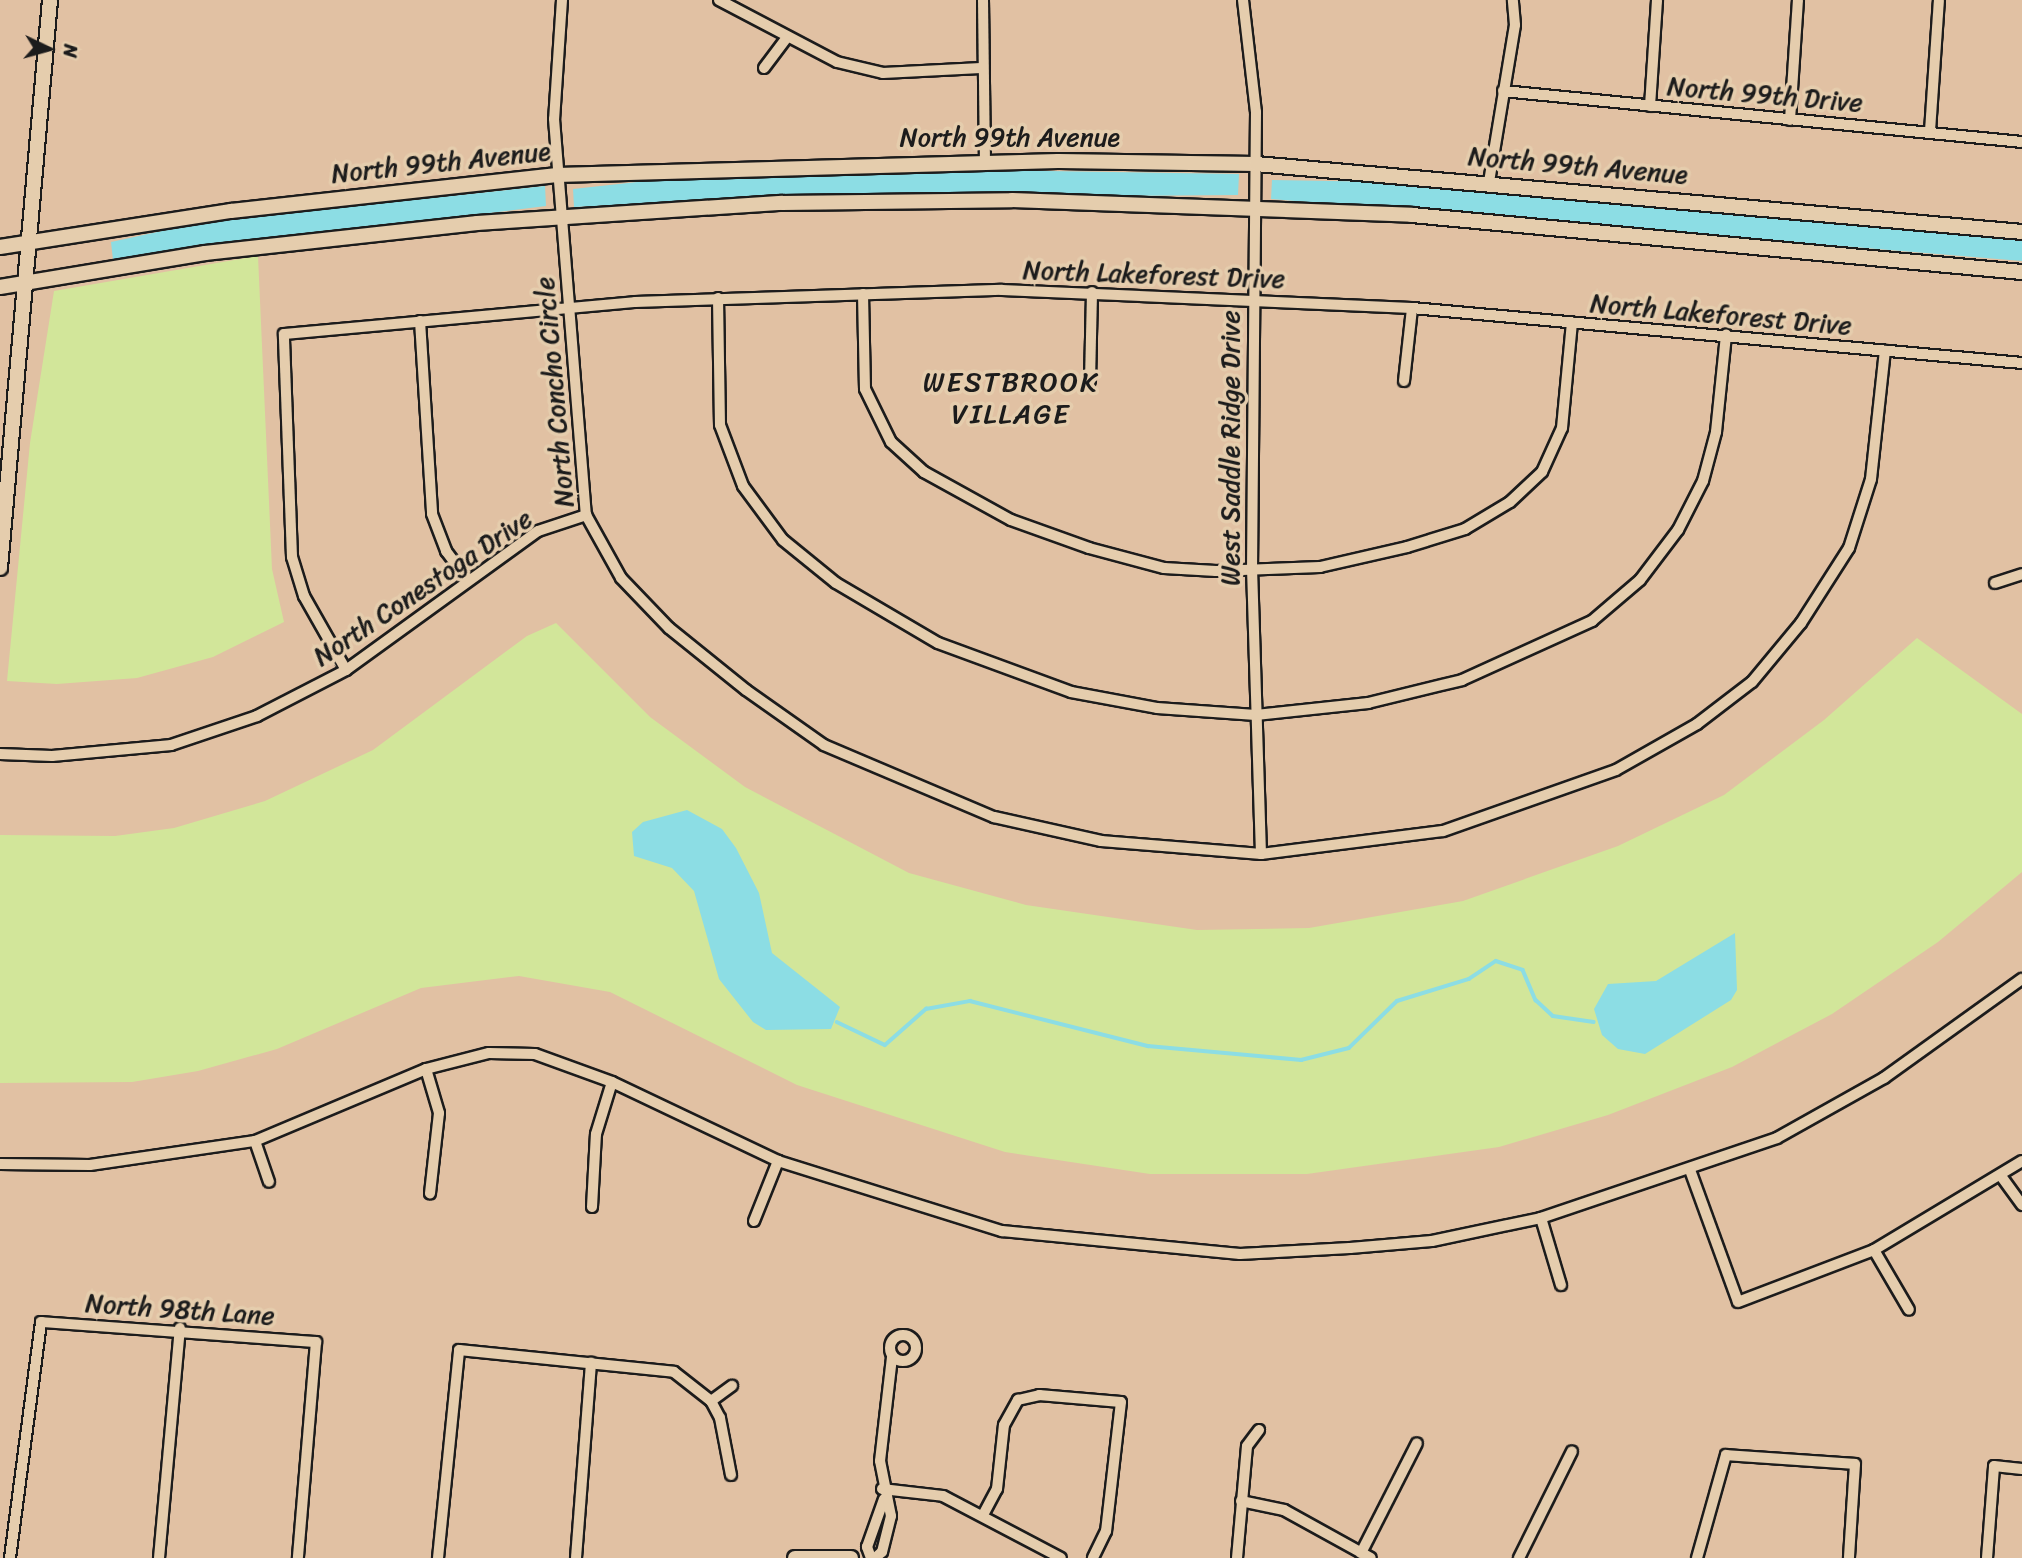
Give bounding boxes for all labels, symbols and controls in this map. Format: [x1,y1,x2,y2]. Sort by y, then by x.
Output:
north arrow [14,14,84,84]
text: N [53,43,87,59]
street label: North 99th Drive [1666,71,1864,119]
street label: North 99th Avenue [900,122,1120,154]
street label: North 99th Avenue [330,136,552,190]
street label: North 99th Avenue [1467,141,1689,191]
street label: North Lakeforest Drive [1022,255,1286,295]
street label: North Concho Circle [529,275,581,509]
street label: North Lakeforest Drive [1589,288,1853,342]
street label: West Saddle Ridge Drive [1215,310,1247,586]
district label: WESTBROOK VILLAGE [925,365,1097,431]
street label: North Conestoga Drive [308,503,538,673]
street label: North 98th Lane [84,1288,276,1332]

